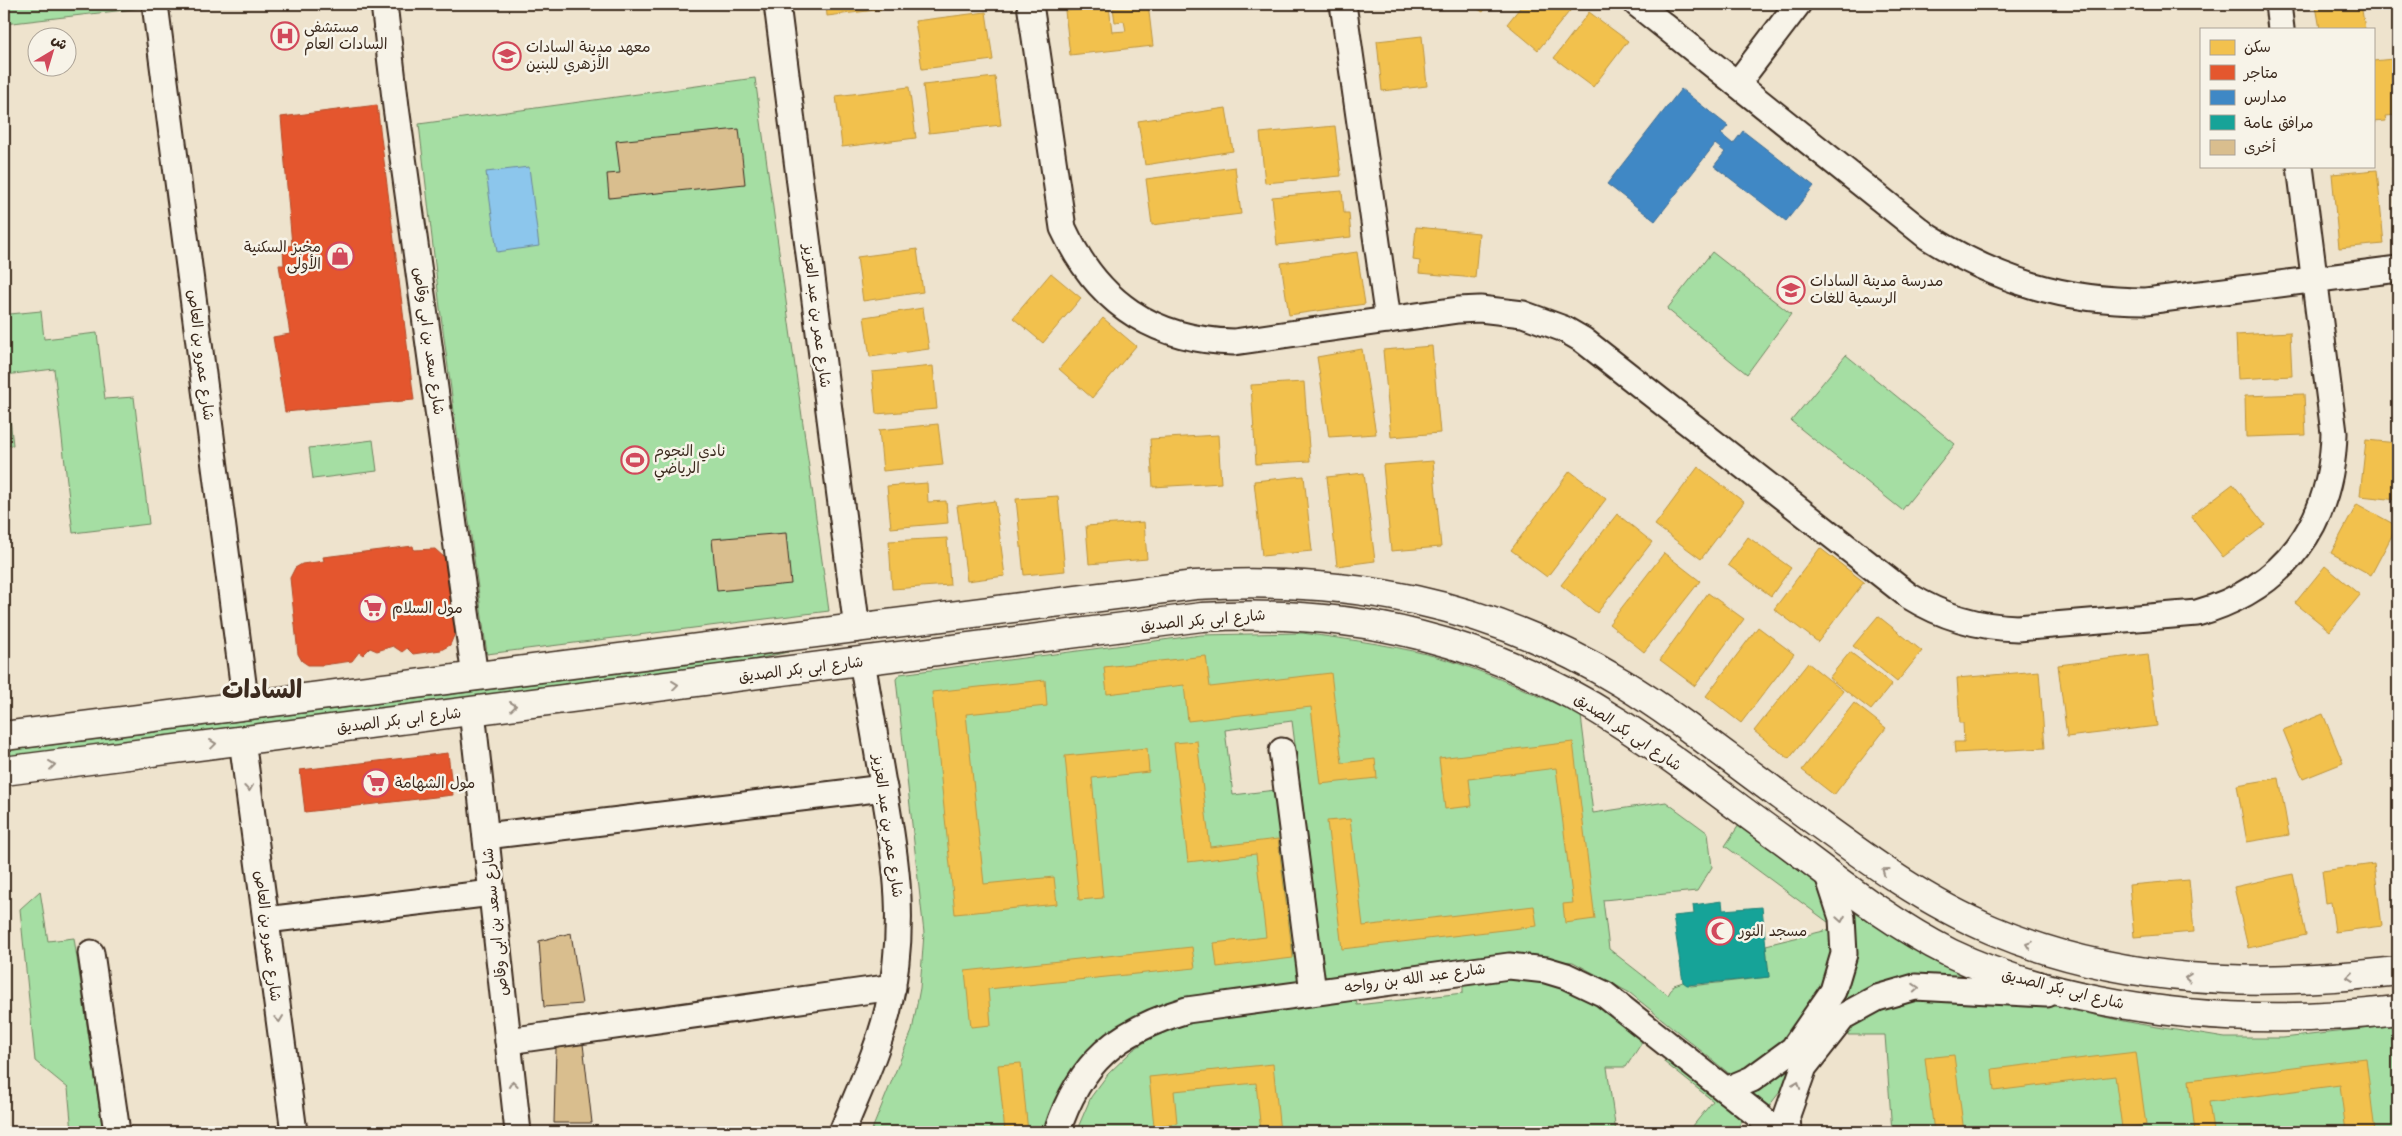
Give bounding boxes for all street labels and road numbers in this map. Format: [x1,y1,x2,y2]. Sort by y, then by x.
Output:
street label: شارع عمر بن عبد العزيز [798,241,835,389]
street label: شارع سعد بن ابى وقاص [409,266,448,416]
street label: شارع عمرو بن العاص [183,288,218,422]
street label: شارع ابى بكر الصديق [1140,606,1266,635]
street label: شارع ابى بكر الصديق [738,652,864,687]
street label: شارع ابى بكر الصديق [1570,689,1685,775]
street label: شارع ابى بكر الصديق [336,703,462,738]
street label: شارع عمر بن عبد العزيز [868,751,907,899]
street label: شارع سعد بن ابى وقاص [478,847,513,997]
street label: شارع عمرو بن العاص [250,869,285,1003]
street label: شارع عبد الله بن رواحه [1343,959,1487,998]
street label: شارع ابى بكر الصديق [2000,965,2126,1014]

